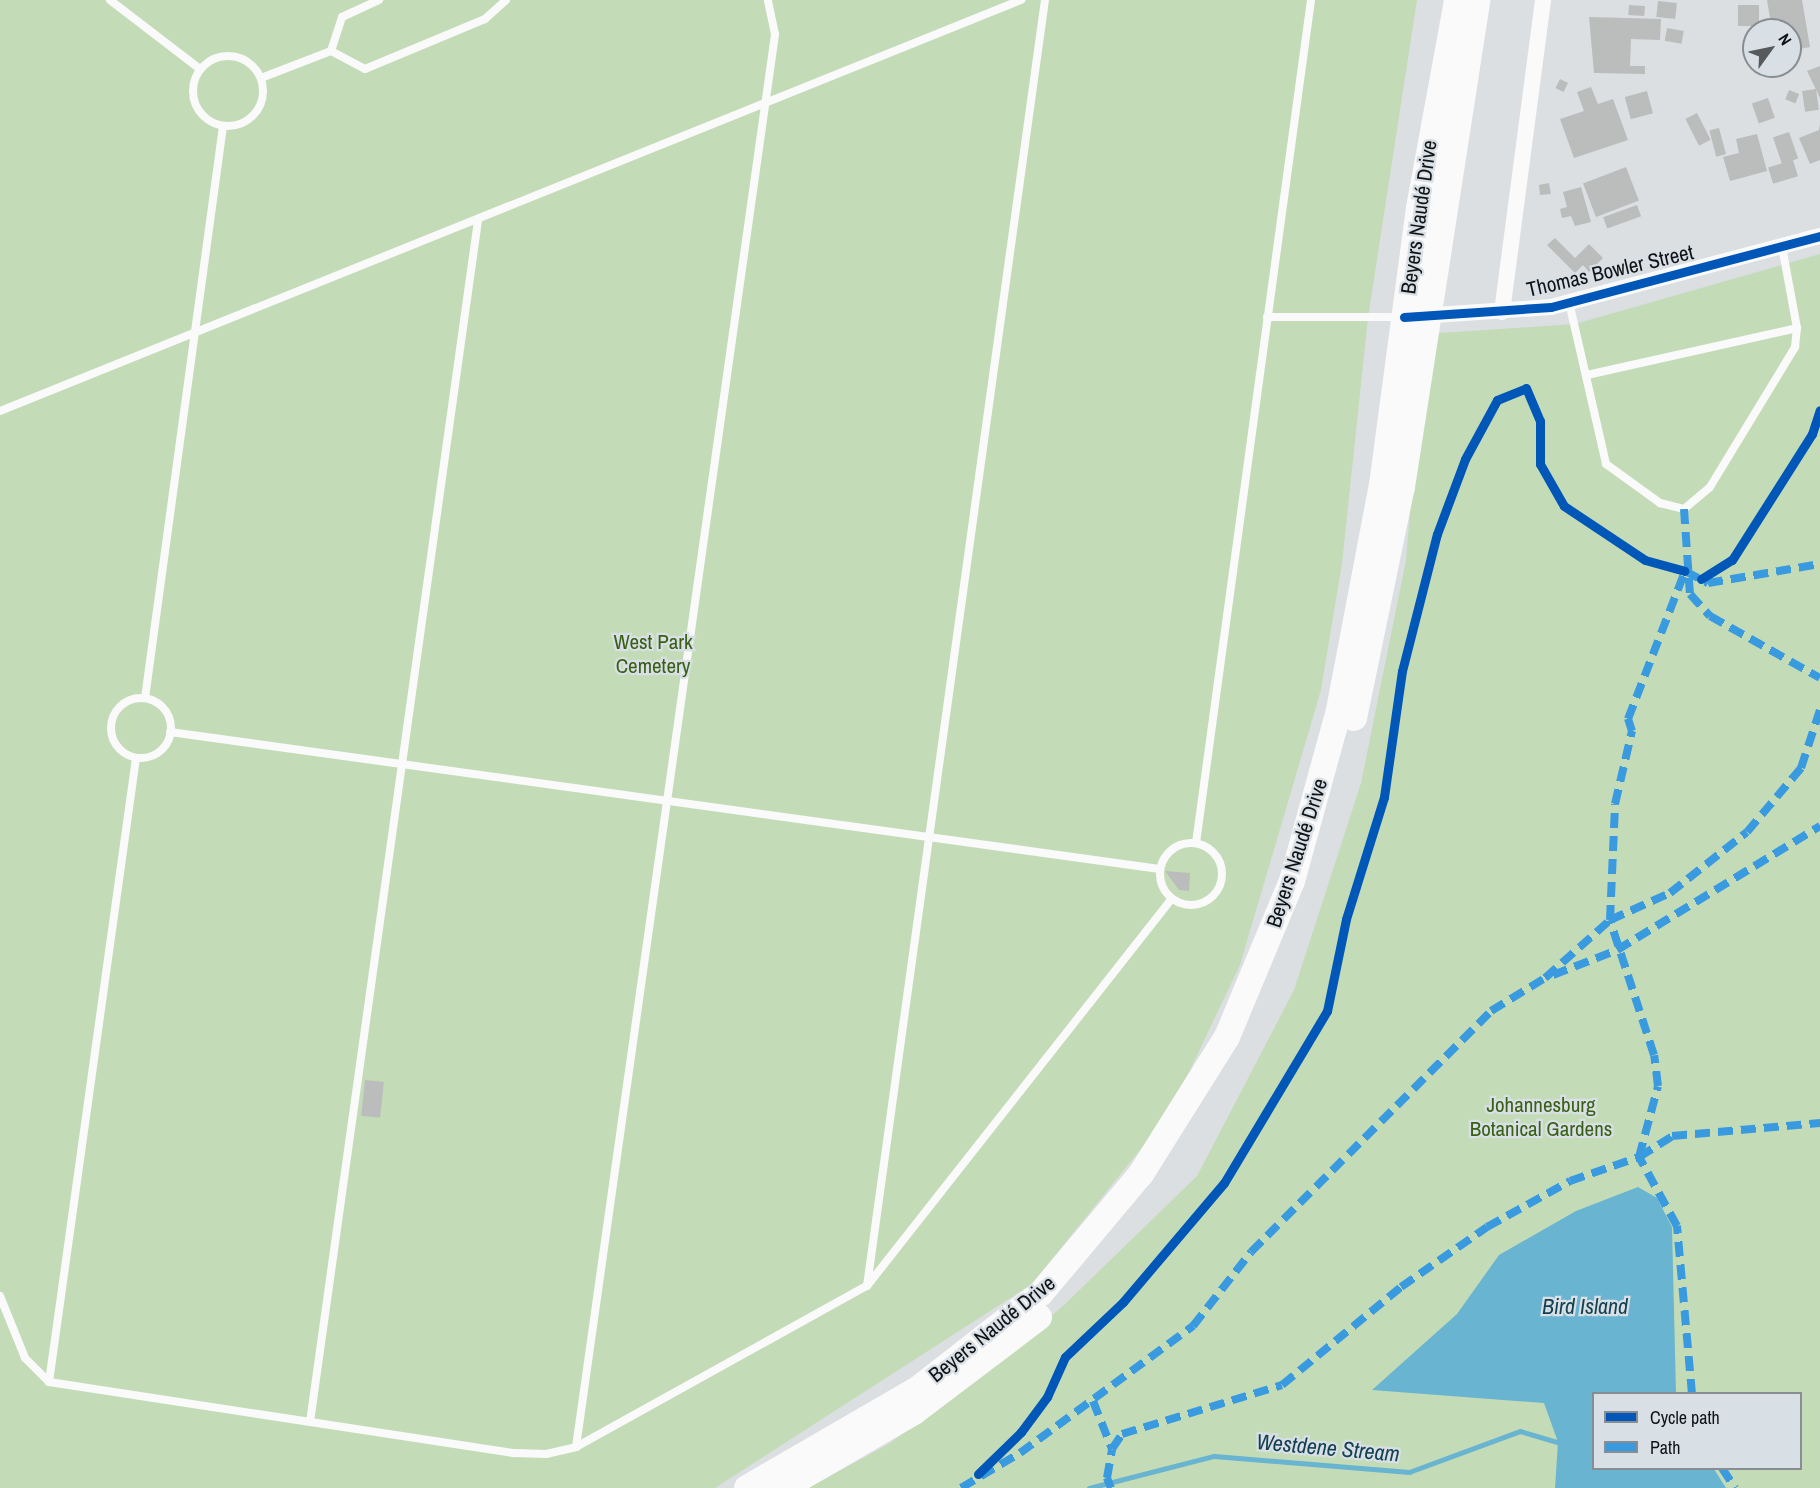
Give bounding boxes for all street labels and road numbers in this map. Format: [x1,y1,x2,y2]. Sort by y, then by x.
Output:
street label: Beyers Naudé Drive [1396,138,1442,296]
street label: Thomas Bowler Street [1524,240,1696,302]
street label: Beyers Naudé Drive [1261,775,1333,931]
street label: Beyers Naudé Drive [924,1270,1060,1388]

